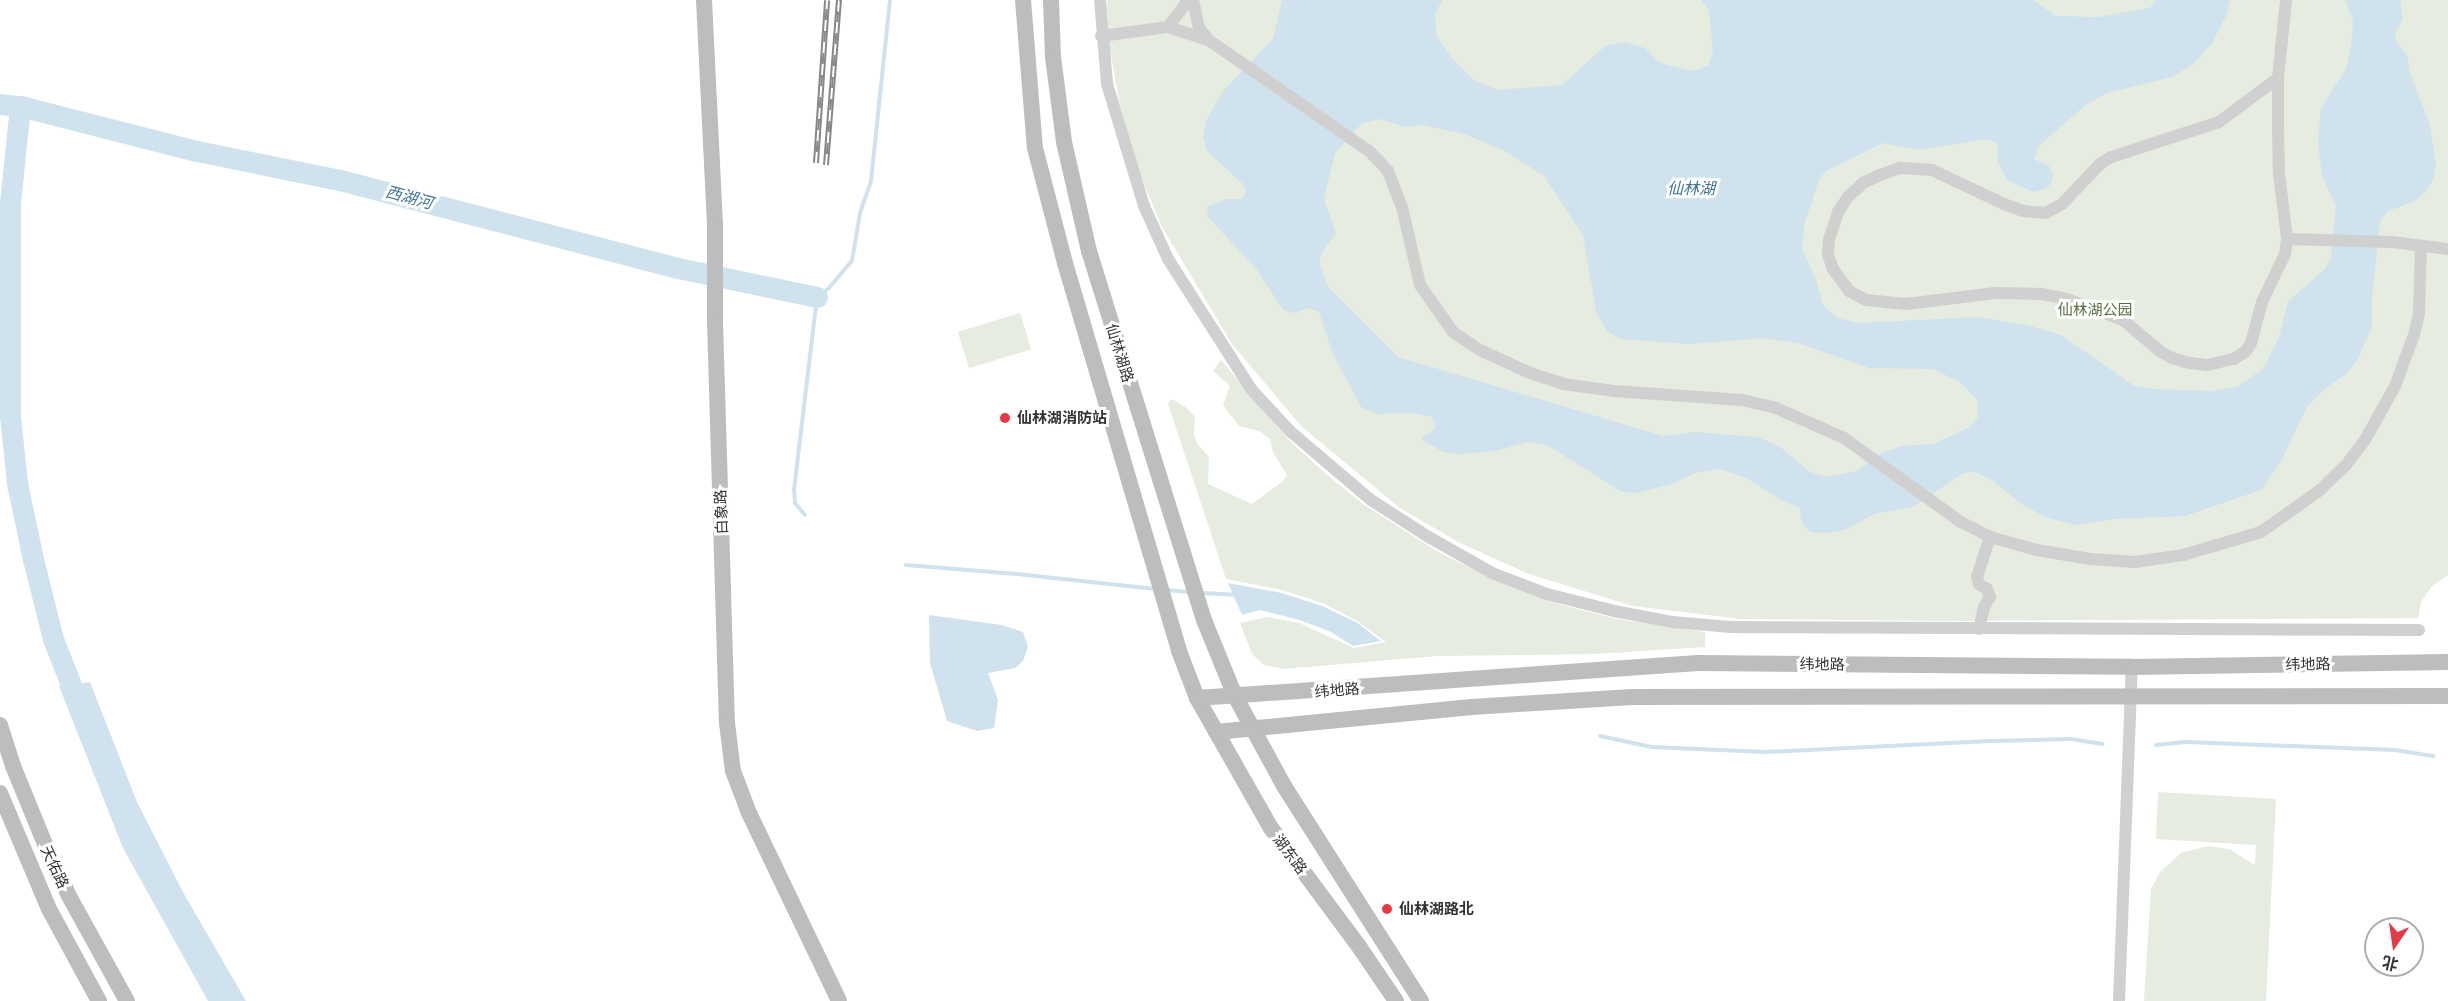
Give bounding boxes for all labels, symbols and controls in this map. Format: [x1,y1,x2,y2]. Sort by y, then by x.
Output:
water label: 仙林湖 [1667,179,1715,199]
water label: 西湖河 [383,183,435,213]
park label: 仙林湖公园 [2058,301,2132,319]
street label: 仙林湖路 [1103,322,1137,384]
place label: 仙林湖消防站 [1017,409,1107,427]
marker: 仙林湖消防站 [998,411,1012,425]
street label: 白象路 [711,489,731,535]
street label: 纬地路 [1799,655,1845,673]
street label: 纬地路 [2285,655,2331,673]
street label: 纬地路 [1314,679,1360,701]
street label: 湖东路 [1269,831,1311,877]
street label: 天佑路 [37,843,73,891]
place label: 仙林湖路北 [1399,900,1474,918]
marker: 仙林湖路北 [1380,902,1394,916]
north arrow [2364,917,2424,977]
text: 北 [2381,953,2400,973]

